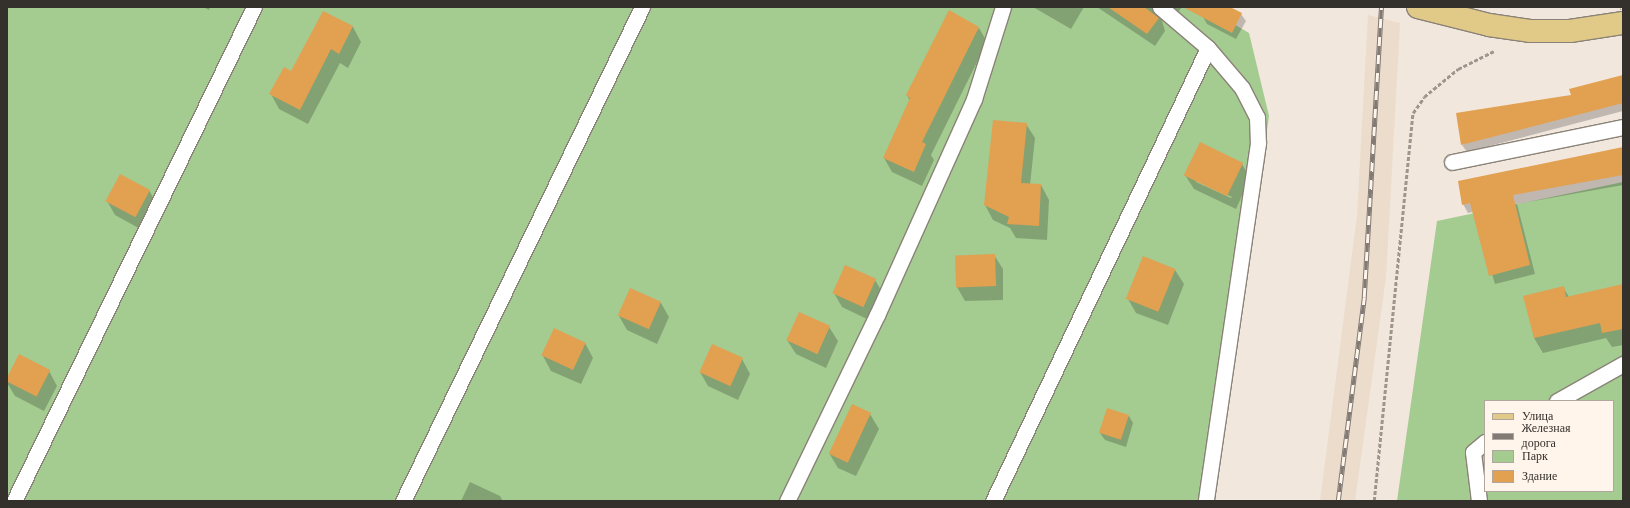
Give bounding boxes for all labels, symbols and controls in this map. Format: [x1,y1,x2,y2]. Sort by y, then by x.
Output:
legend [1484,400,1614,492]
text: Улица [1522,409,1553,423]
text: Железная дорога [1522,421,1571,450]
text: Парк [1522,449,1548,463]
text: Здание [1522,469,1557,483]

